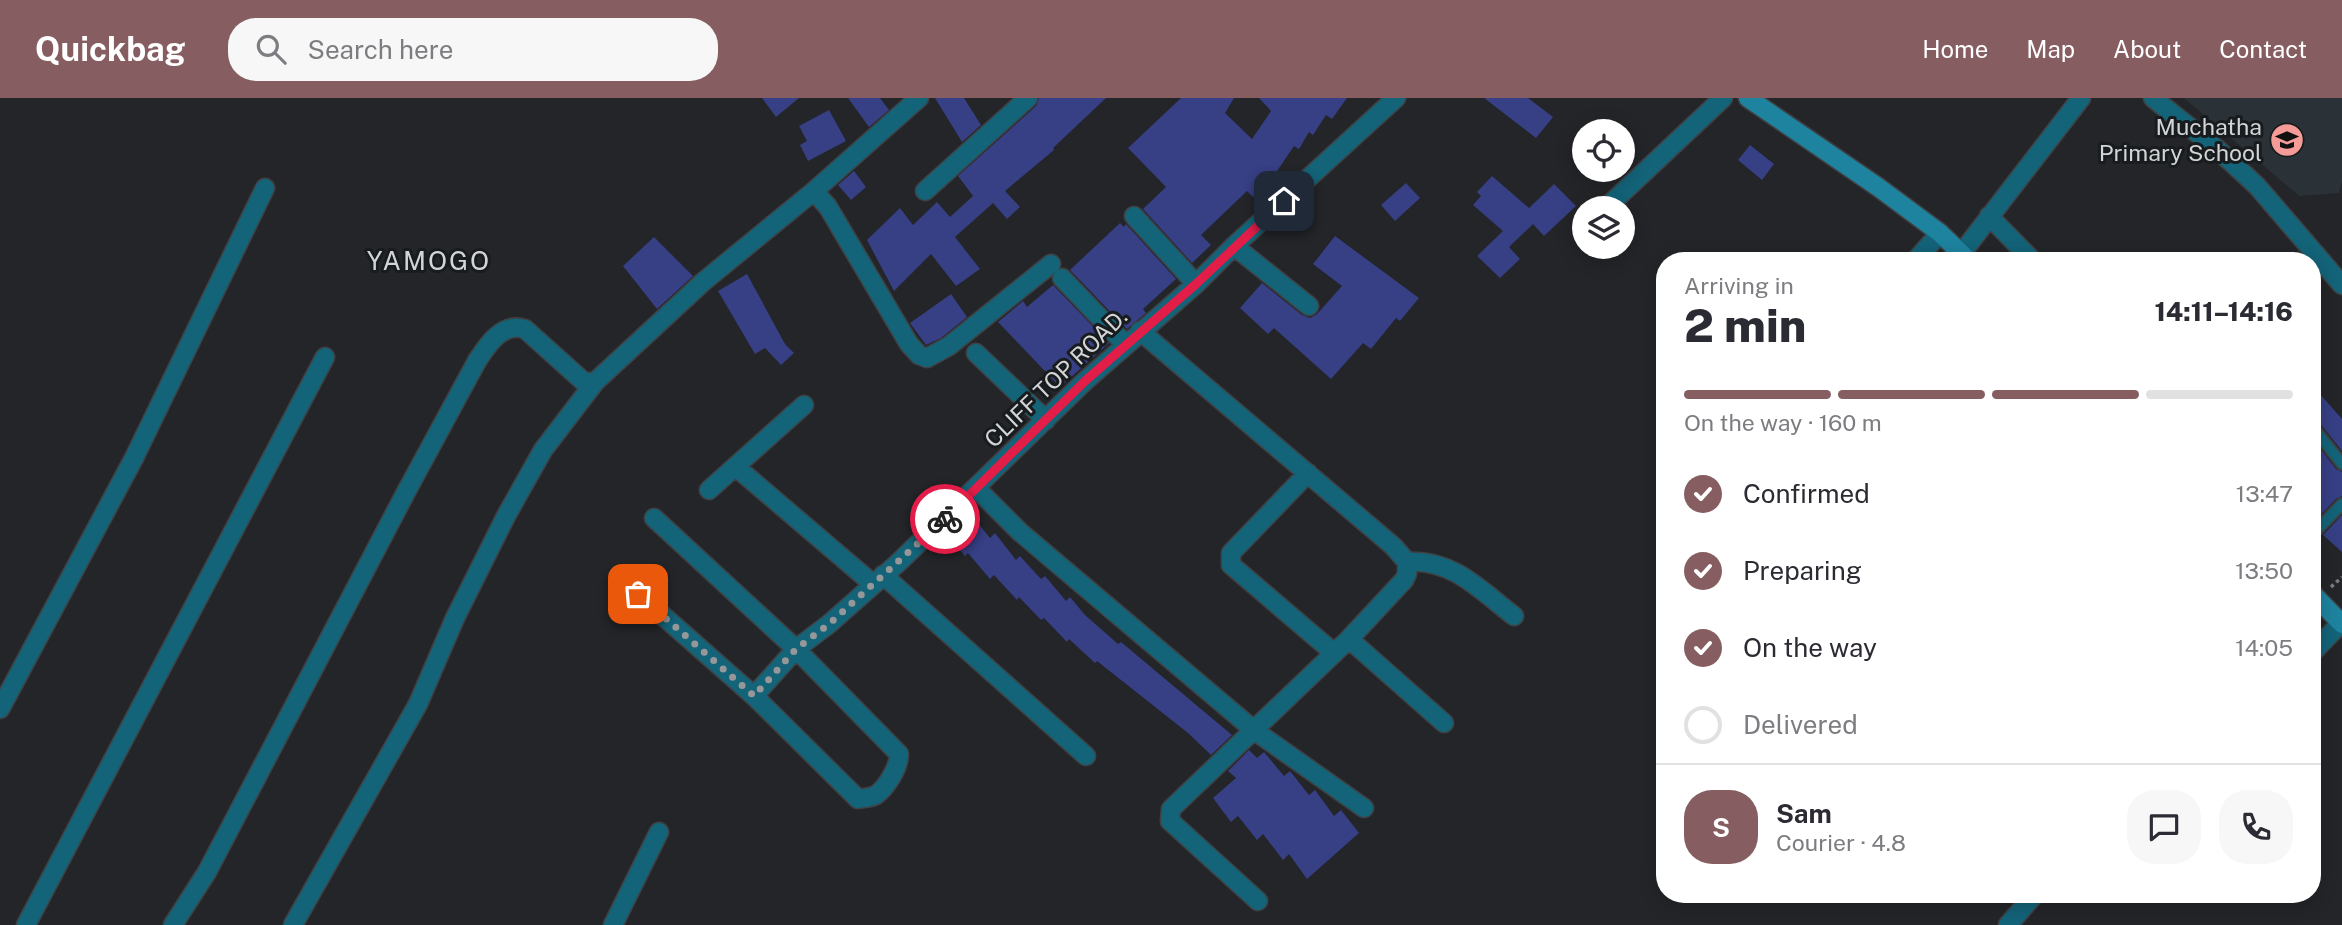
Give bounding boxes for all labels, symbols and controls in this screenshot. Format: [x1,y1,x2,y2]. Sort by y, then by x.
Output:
search box [228,18,718,81]
text: Quickbag [35,30,186,68]
icon: search [252,30,290,68]
text: Search here [308,34,454,65]
text: Home [1922,35,1988,63]
text: Map [2026,35,2075,63]
text: About [2113,35,2181,63]
text: Contact [2219,35,2307,63]
place label: Muchatha Primary School [2099,113,2262,166]
map controls [1572,119,1635,259]
button: locate [1572,119,1635,182]
school or university icon: Muchatha Primary School [2268,121,2306,159]
pin [1254,171,1314,231]
icon: home [1265,182,1303,220]
button: layers [1572,196,1635,259]
district label: YAMOGO [367,245,491,276]
text: Arriving in [1684,272,1794,299]
text: 14:11–14:16 [2154,296,2293,327]
text: 2 min [1684,298,1806,352]
street label: CLIFF TOP ROAD. [979,303,1133,453]
text: On the way · 160 m [1684,409,1882,436]
icon: check [1684,475,1722,513]
text: Confirmed [1743,478,1870,509]
text: 13:47 [2236,480,2293,507]
courier [910,484,980,554]
icon: bike [926,500,964,538]
icon: check [1684,552,1722,590]
text: Preparing [1743,555,1862,586]
text: 13:50 [2235,557,2293,584]
pin [608,564,668,624]
icon: bag [619,575,657,613]
icon: check [1684,629,1722,667]
text: On the way [1743,632,1877,663]
text: 14:05 [2235,634,2293,661]
text: Delivered [1743,709,1858,740]
button: chat [2127,790,2201,864]
button: phone [2219,790,2293,864]
text: Sam [1776,798,1832,829]
text: S [1712,812,1730,843]
text: Courier · 4.8 [1776,829,1906,856]

